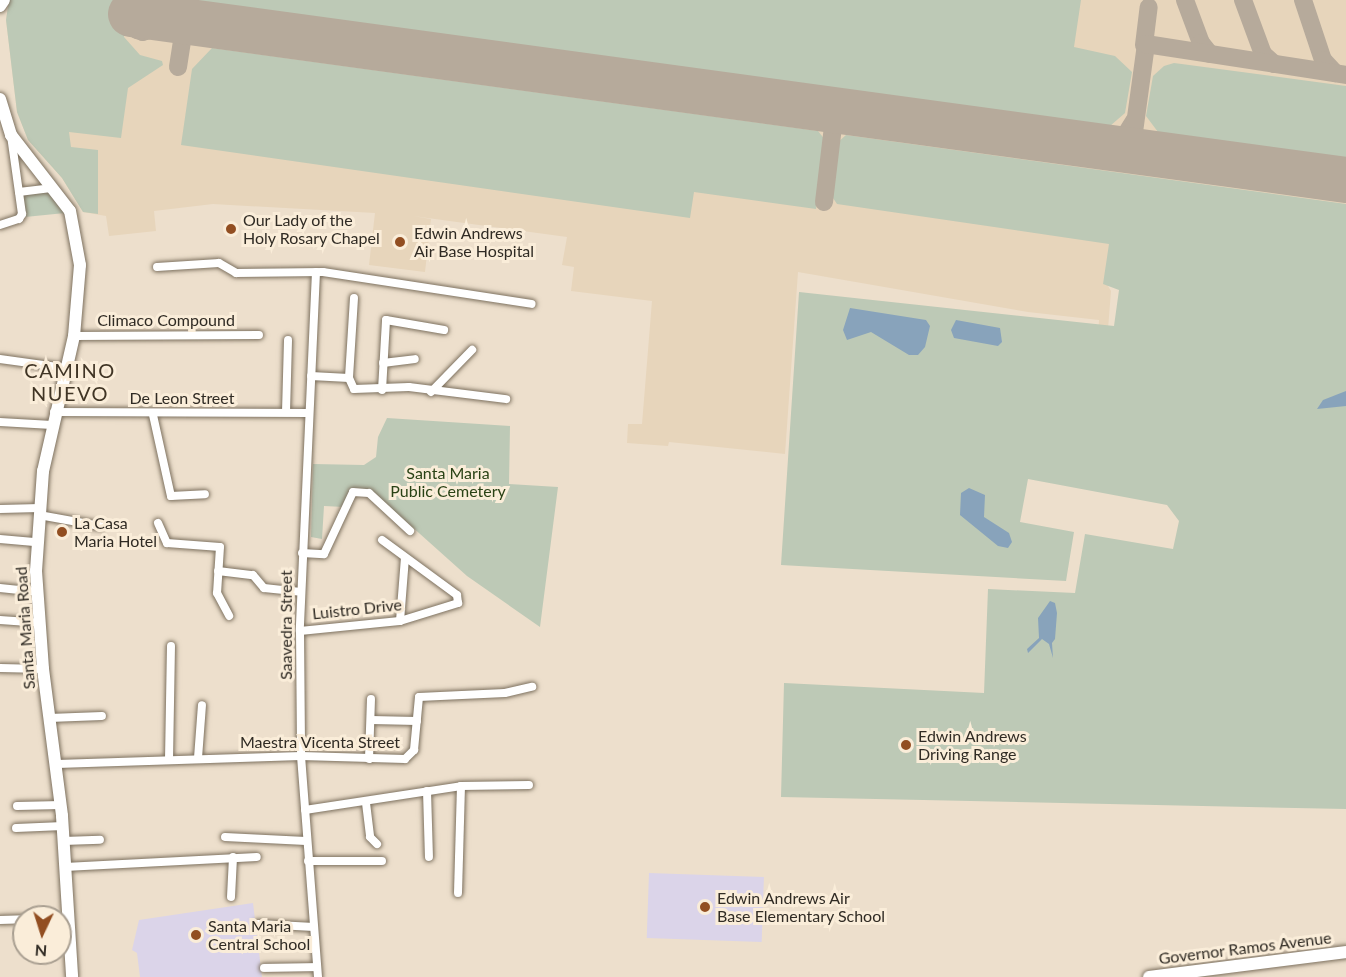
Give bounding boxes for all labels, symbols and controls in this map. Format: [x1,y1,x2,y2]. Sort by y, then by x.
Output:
place label: Our Lady of the Holy Rosary Chapel [243,210,381,248]
marker: Our Lady of the Holy Rosary Chapel [224,222,238,236]
place label: Edwin Andrews Air Base Hospital [414,223,534,261]
marker: Edwin Andrews Air Base Hospital [391,233,409,251]
street label: Climaco Compound [97,310,235,330]
district label: CAMINO NUEVO [24,358,116,405]
street label: De Leon Street [130,388,234,408]
park label: Santa Maria Public Cemetery [390,463,506,501]
place label: La Casa Maria Hotel [74,513,157,551]
marker: La Casa Maria Hotel [55,525,69,539]
street label: Santa Maria Road [11,566,39,690]
street label: Saavedra Street [276,570,296,680]
street label: Luistro Drive [311,595,403,623]
place label: Edwin Andrews Driving Range [918,726,1027,764]
street label: Maestra Vicenta Street [240,732,400,752]
marker: Edwin Andrews Driving Range [899,738,913,752]
place label: Edwin Andrews Air Base Elementary School [717,888,885,926]
marker: Edwin Andrews Air Base Elementary School [698,900,712,914]
north arrow [12,905,72,965]
place label: Santa Maria Central School [208,916,310,954]
marker: Santa Maria Central School [189,928,203,942]
street label: Governor Ramos Avenue [1157,928,1333,968]
text: N [34,942,48,961]

